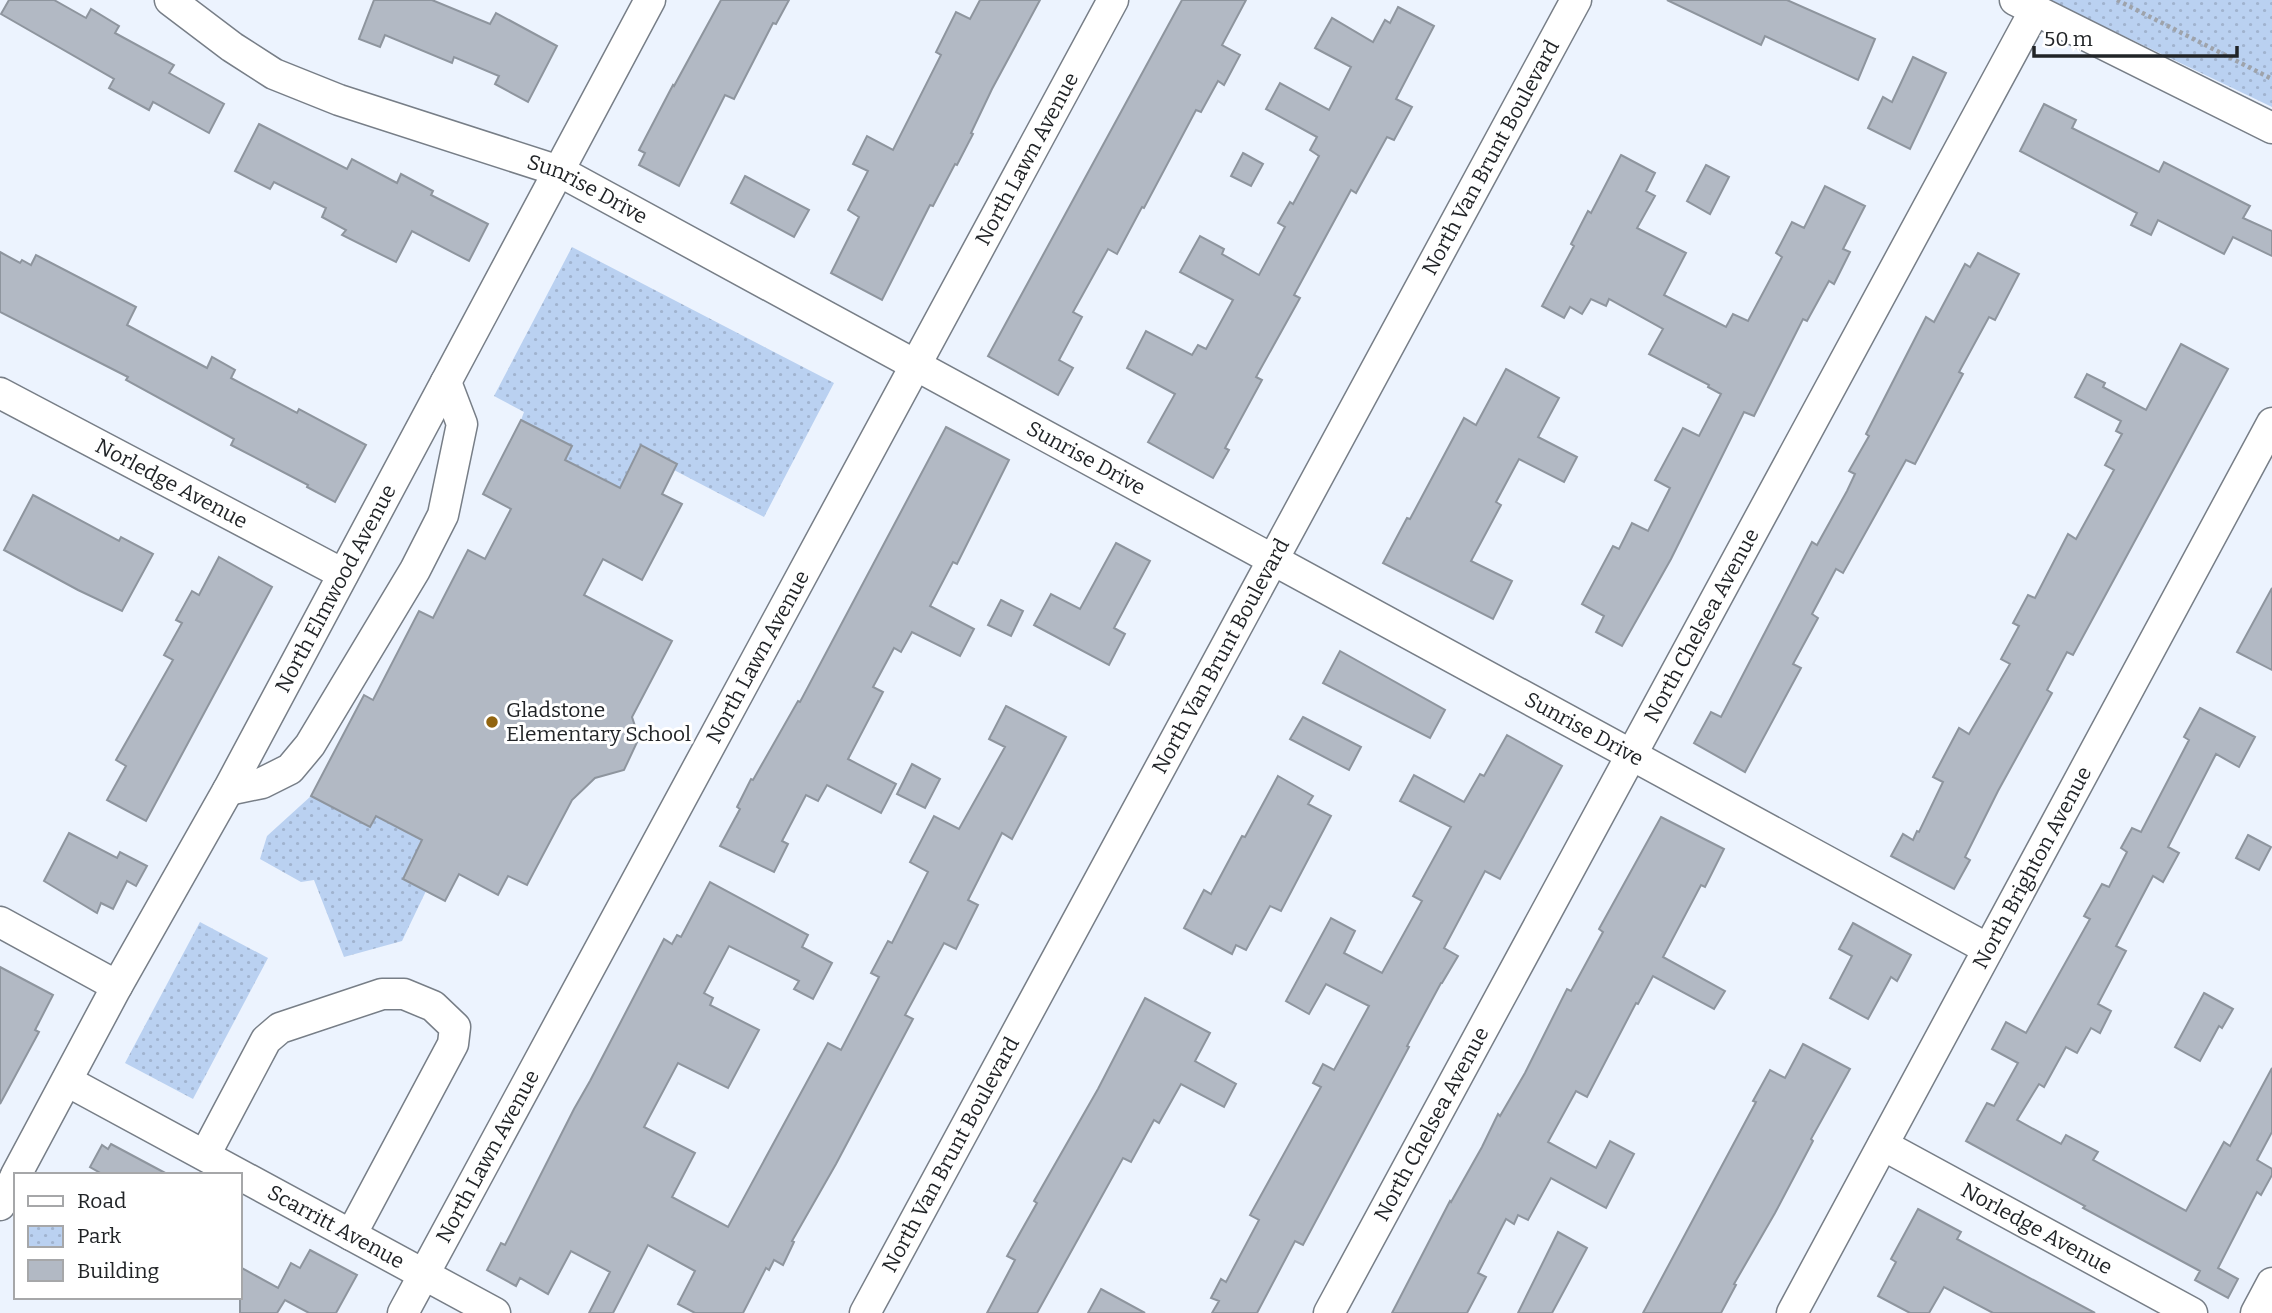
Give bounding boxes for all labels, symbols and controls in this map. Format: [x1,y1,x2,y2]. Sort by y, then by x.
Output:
scale bar [2034,14,2237,58]
text: 50 m [2044,26,2093,52]
street label: North Van Brunt Boulevard [1417,35,1565,280]
street label: North Lawn Avenue [970,68,1084,250]
street label: Sunrise Drive [524,149,652,230]
street label: Sunrise Drive [1022,415,1150,501]
street label: Norledge Avenue [91,433,252,534]
street label: North Elmwood Avenue [270,480,402,697]
street label: North Chelsea Avenue [1638,524,1765,727]
street label: North Van Brunt Boulevard [1147,534,1295,778]
street label: North Lawn Avenue [701,566,815,748]
street label: Sunrise Drive [1520,686,1648,772]
place label: Gladstone Elementary School [506,697,691,747]
marker: Gladstone Elementary School [484,714,500,730]
street label: North Brighton Avenue [1967,762,2097,973]
street label: North Chelsea Avenue [1368,1022,1495,1226]
street label: North Van Brunt Boulevard [877,1033,1025,1277]
street label: North Lawn Avenue [430,1065,545,1247]
legend [14,1173,242,1299]
street label: Norledge Avenue [1957,1177,2117,1280]
street label: Scarritt Avenue [263,1179,409,1274]
text: Road [77,1188,126,1214]
text: Park [77,1223,121,1249]
text: Building [77,1258,160,1284]

